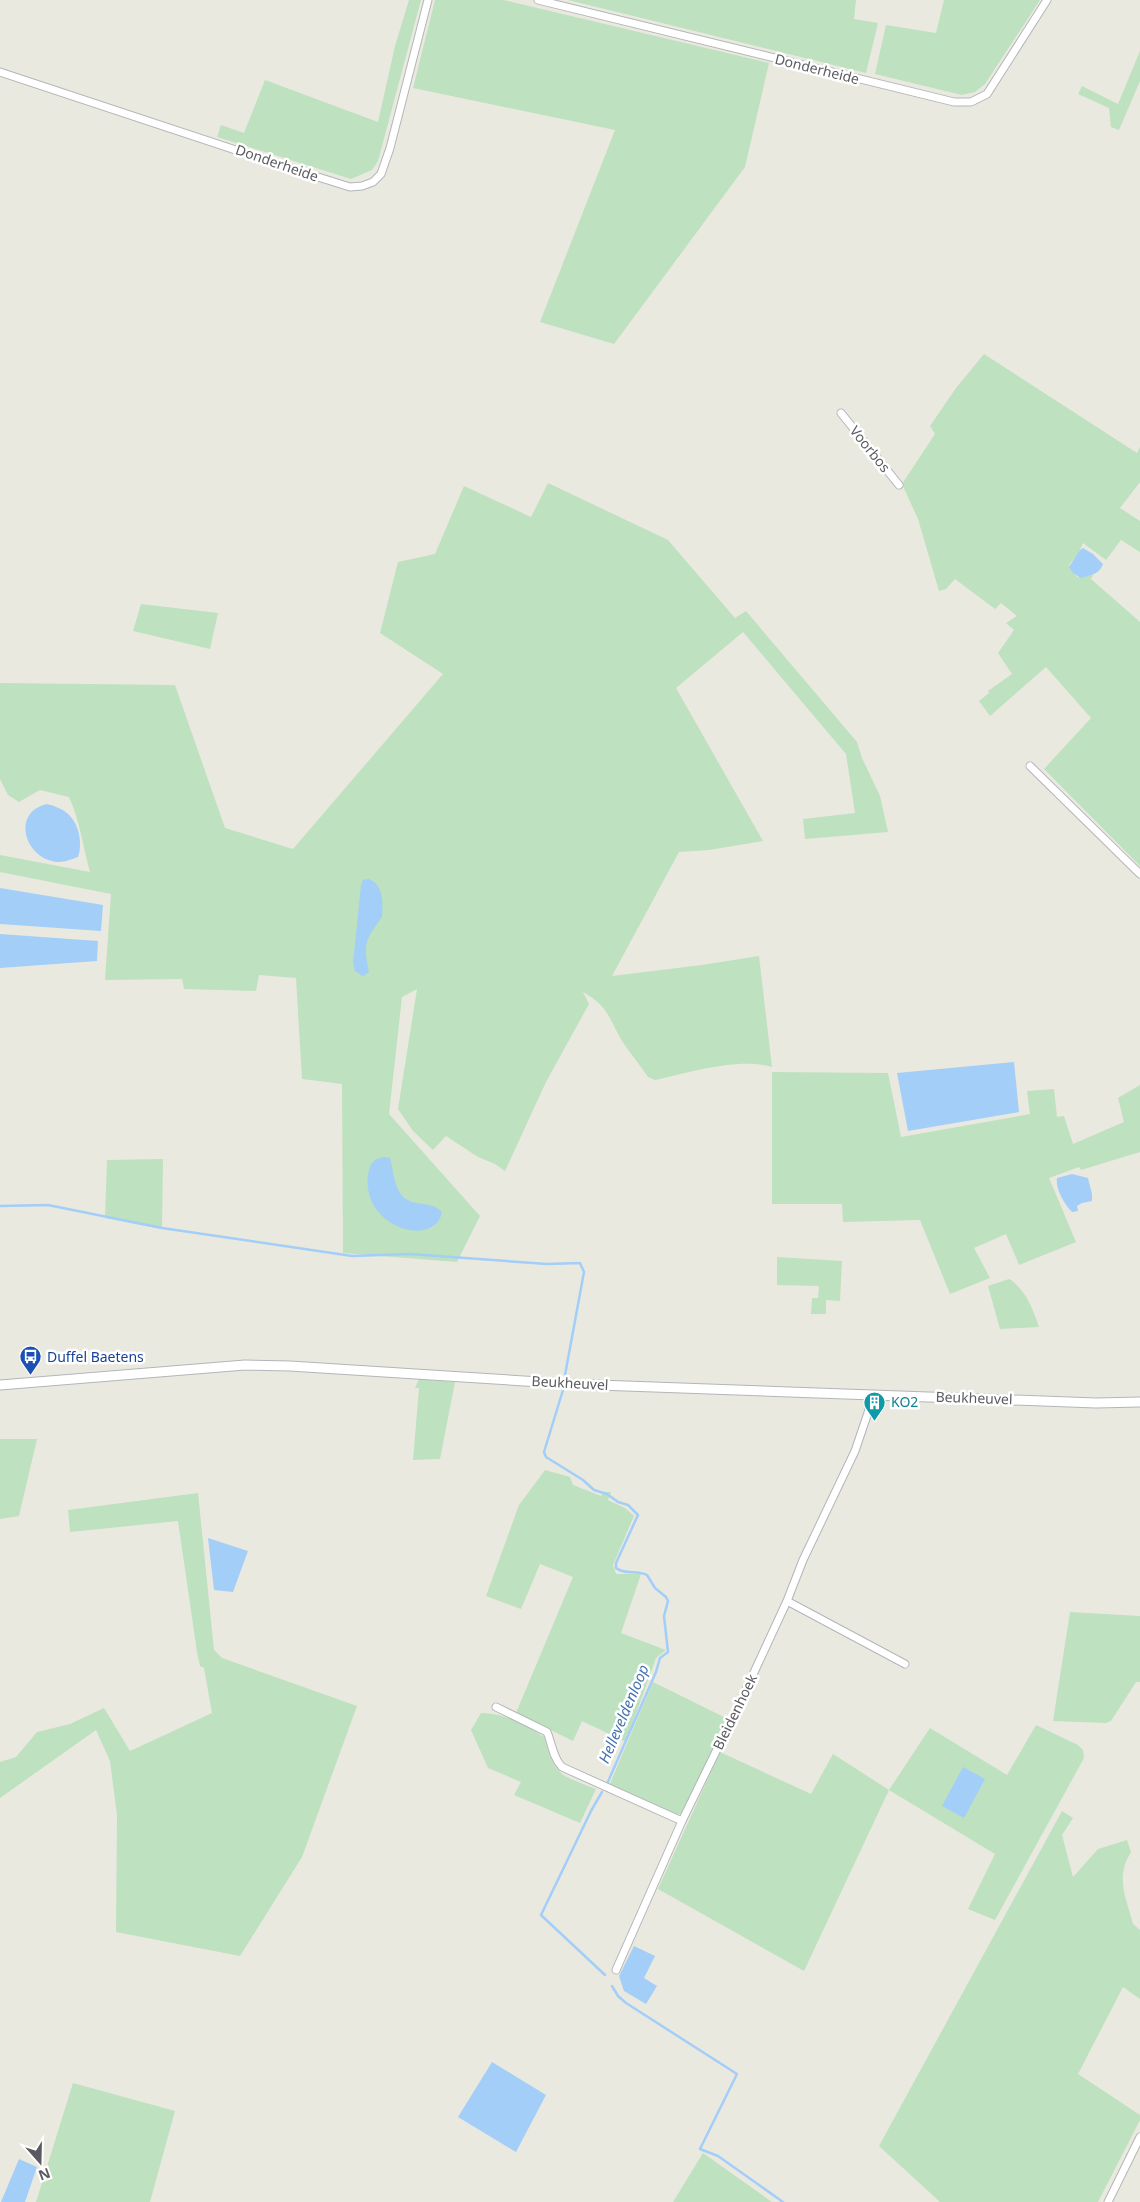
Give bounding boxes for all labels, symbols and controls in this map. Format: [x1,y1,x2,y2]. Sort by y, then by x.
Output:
street label: Donderheide [773,49,861,88]
street label: Donderheide [233,139,321,186]
street label: Voorbos [846,421,895,476]
bus stop icon: Duffel Baetens [19,1345,43,1376]
place label: Duffel Baetens [47,1347,144,1366]
street label: Beukheuvel [531,1371,609,1394]
street label: Beukheuvel [935,1387,1013,1408]
building icon: KO2 [863,1390,887,1421]
place label: KO2 [891,1392,918,1411]
water label: Helleveldenloop [593,1661,653,1766]
street label: Bleidenhoek [708,1670,761,1753]
north arrow [15,2137,65,2187]
text: N [36,2164,53,2186]

